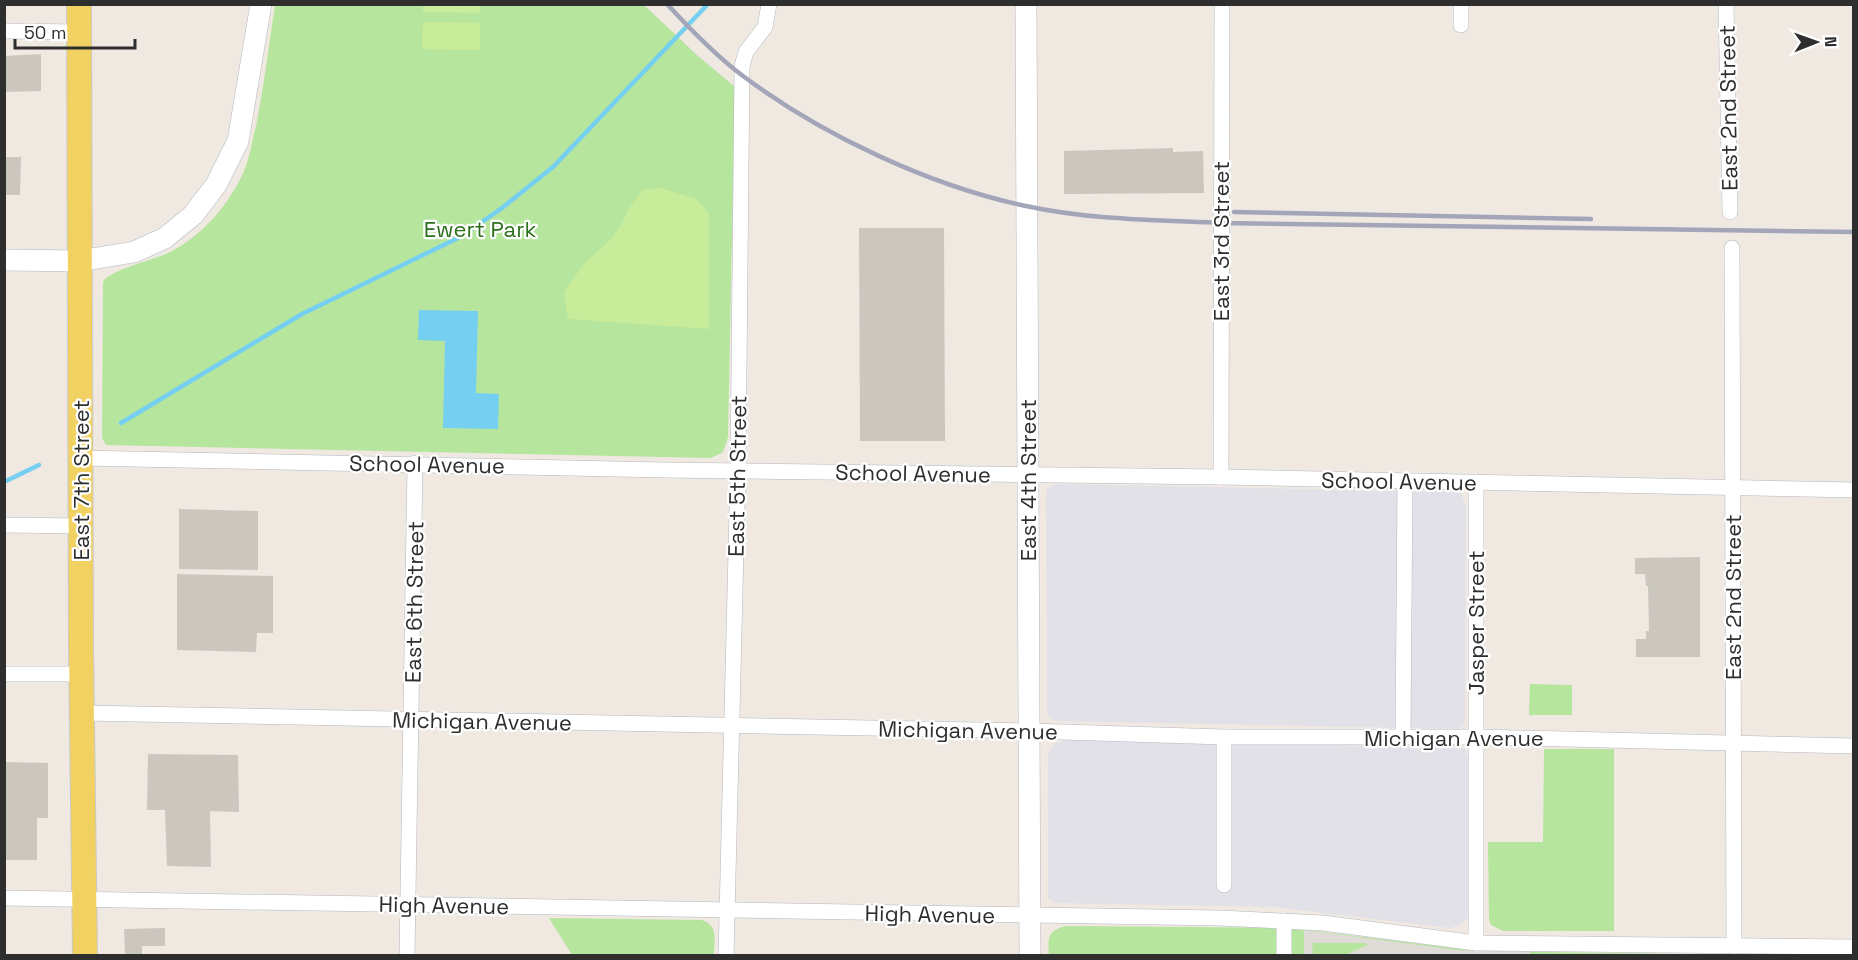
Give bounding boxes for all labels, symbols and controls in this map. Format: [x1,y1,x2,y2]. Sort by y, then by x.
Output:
scale bar [15,12,135,50]
north arrow [1786,12,1846,72]
text: 50 m [24,21,66,44]
street label: East 2nd Street [1713,25,1743,191]
text: N [1820,36,1841,47]
street label: East 3rd Street [1207,161,1235,321]
park label: Ewert Park [424,215,536,243]
street label: East 5th Street [722,395,752,557]
street label: East 4th Street [1014,399,1042,561]
street label: East 7th Street [67,400,95,560]
street label: School Avenue [349,449,505,479]
street label: School Avenue [835,458,991,488]
street label: School Avenue [1321,466,1477,496]
street label: East 2nd Street [1719,514,1747,680]
street label: East 6th Street [399,521,429,683]
street label: Jasper Street [1462,550,1490,696]
street label: Michigan Avenue [392,705,572,737]
street label: Michigan Avenue [878,714,1058,746]
street label: Michigan Avenue [1364,724,1544,752]
street label: High Avenue [379,890,509,920]
street label: High Avenue [865,899,995,929]

